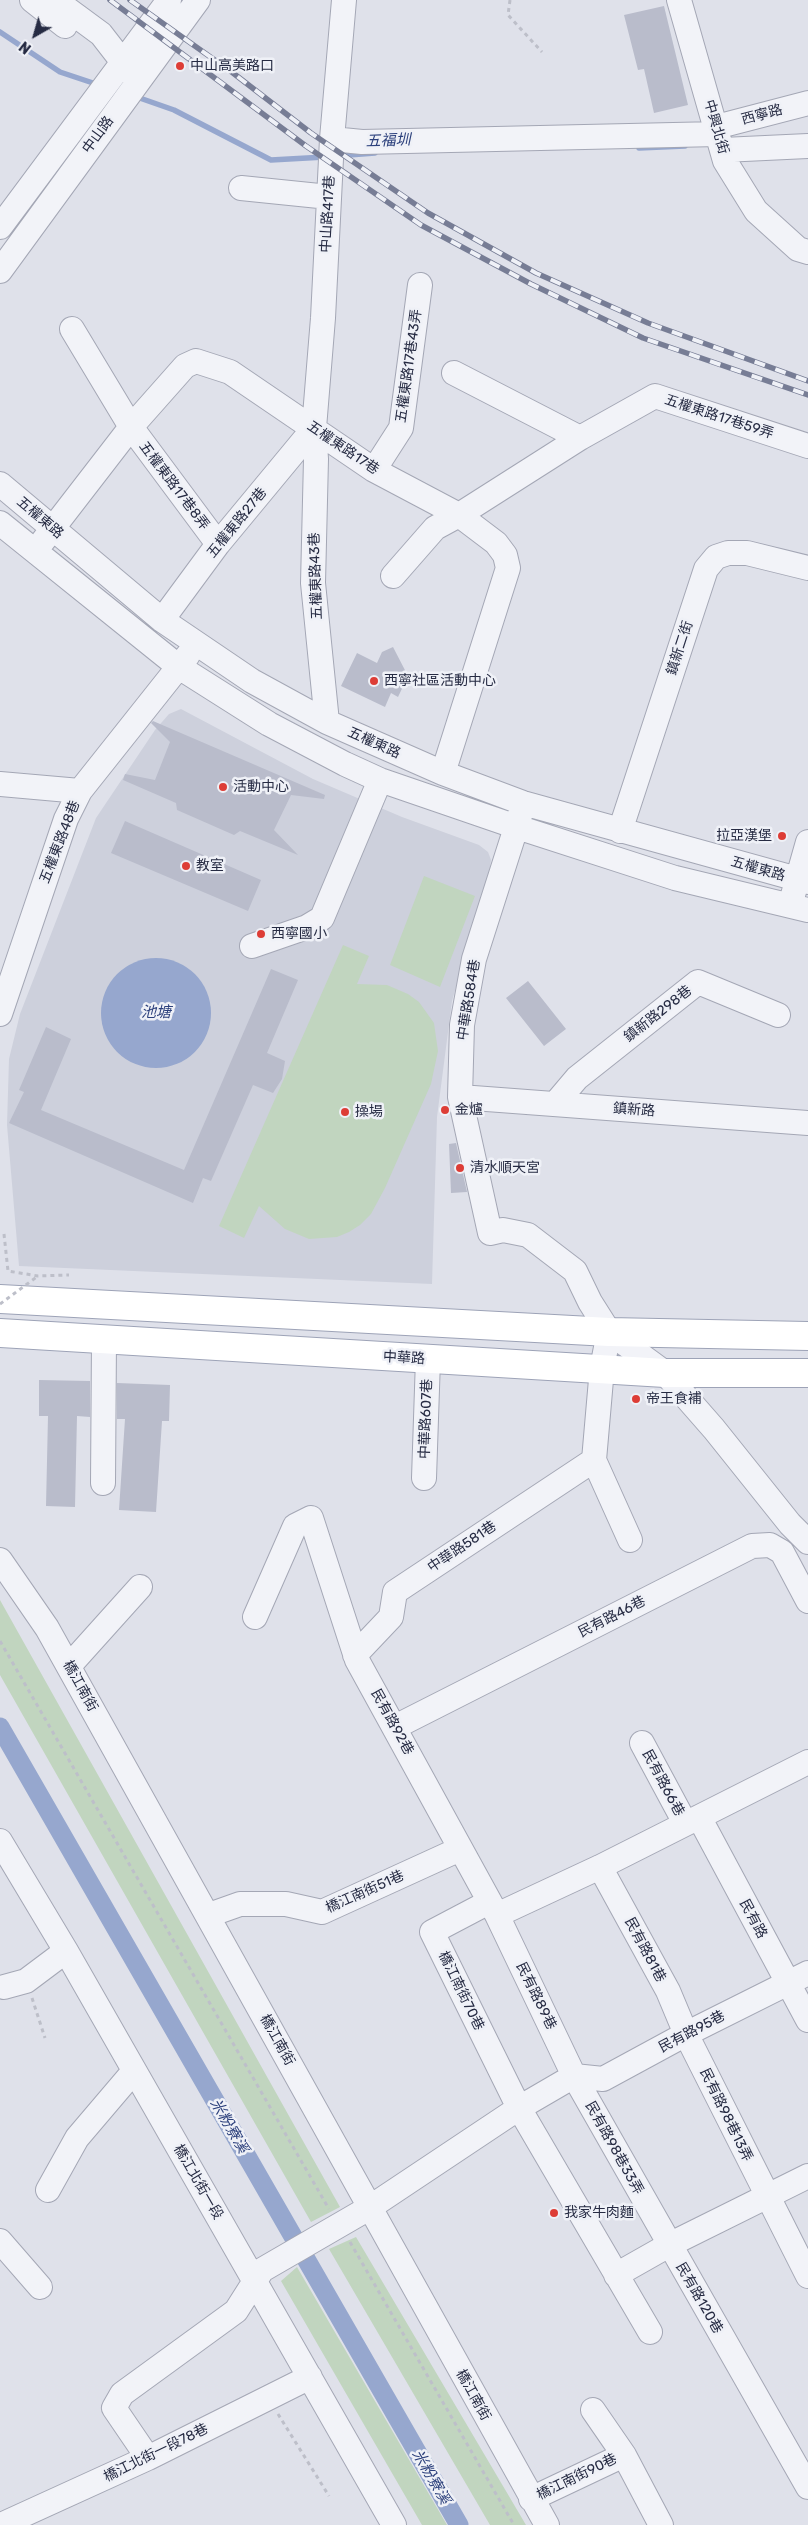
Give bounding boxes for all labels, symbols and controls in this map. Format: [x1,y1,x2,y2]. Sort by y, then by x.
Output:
north arrow [10,10,60,60]
text: N [16,37,35,57]
place label: 中山高美路口 [190,58,274,74]
marker: 中山高美路口 [174,60,186,72]
street label: 中興北街 [700,98,732,156]
street label: 西寧路 [740,101,784,129]
street label: 中山路 [79,113,117,157]
water label: 五福圳 [365,131,411,151]
street label: 中山路417巷 [318,175,338,253]
street label: 五權東路17巷43弄 [393,308,425,424]
street label: 五權東路17巷59弄 [662,391,776,443]
street label: 五權東路17巷 [304,418,382,478]
street label: 五權東路17巷8弄 [135,439,213,533]
street label: 五權東路27巷 [204,485,270,561]
street label: 五權東路 [13,494,67,542]
street label: 五權東路43巷 [306,532,326,620]
street label: 鎮新二街 [663,619,697,677]
place label: 西寧社區活動中心 [384,673,496,689]
marker: 西寧社區活動中心 [368,675,380,687]
street label: 五權東路 [345,724,403,762]
place label: 活動中心 [233,779,289,795]
marker: 活動中心 [217,781,229,793]
street label: 五權東路48巷 [36,798,84,886]
place label: 拉亞漢堡 [716,828,772,844]
marker: 拉亞漢堡 [776,830,788,842]
street label: 五權東路 [729,853,787,885]
place label: 教室 [196,858,224,874]
marker: 教室 [180,860,192,872]
place label: 西寧國小 [271,926,327,942]
marker: 西寧國小 [255,928,267,940]
street label: 中華路584巷 [454,958,484,1042]
street label: 鎮新路298巷 [621,982,695,1046]
water label: 池塘 [141,1004,171,1022]
street label: 鎮新路 [612,1100,656,1120]
place label: 金爐 [455,1102,483,1118]
place label: 操場 [355,1104,383,1120]
marker: 金爐 [439,1104,451,1116]
marker: 操場 [339,1106,351,1118]
place label: 清水順天宮 [470,1160,540,1176]
marker: 清水順天宮 [454,1162,466,1174]
street label: 中華路 [383,1349,425,1367]
street label: 中華路607巷 [416,1378,436,1460]
place label: 帝王食補 [646,1391,702,1407]
marker: 帝王食補 [630,1393,642,1405]
street label: 中華路581巷 [424,1518,500,1576]
street label: 民有路46巷 [576,1593,648,1641]
street label: 橋江南街 [59,1657,101,1715]
street label: 民有路92巷 [367,1686,417,1758]
street label: 民有路66巷 [638,1747,688,1819]
street label: 橋江南街51巷 [323,1867,407,1917]
street label: 民有路 [736,1897,770,1941]
street label: 民有路81巷 [621,1915,669,1985]
street label: 橋江南街70巷 [435,1949,487,2033]
street label: 民有路89巷 [512,1959,560,2033]
street label: 民有路95巷 [656,2008,728,2056]
street label: 橋江南街 [256,2011,298,2069]
street label: 民有路98巷13弄 [696,2066,756,2164]
water label: 米粉寮溪 [206,2096,252,2156]
street label: 民有路98巷33弄 [581,2098,647,2198]
street label: 橋江北街一段 [170,2141,226,2223]
place label: 我家牛肉麵 [564,2205,634,2221]
marker: 我家牛肉麵 [548,2207,560,2219]
street label: 民有路120巷 [672,2260,726,2336]
street label: 橋江南街 [452,2366,494,2424]
street label: 橋江北街一段78巷 [101,2420,211,2486]
water label: 米粉寮溪 [408,2447,454,2507]
street label: 橋江南街90巷 [534,2450,620,2504]

